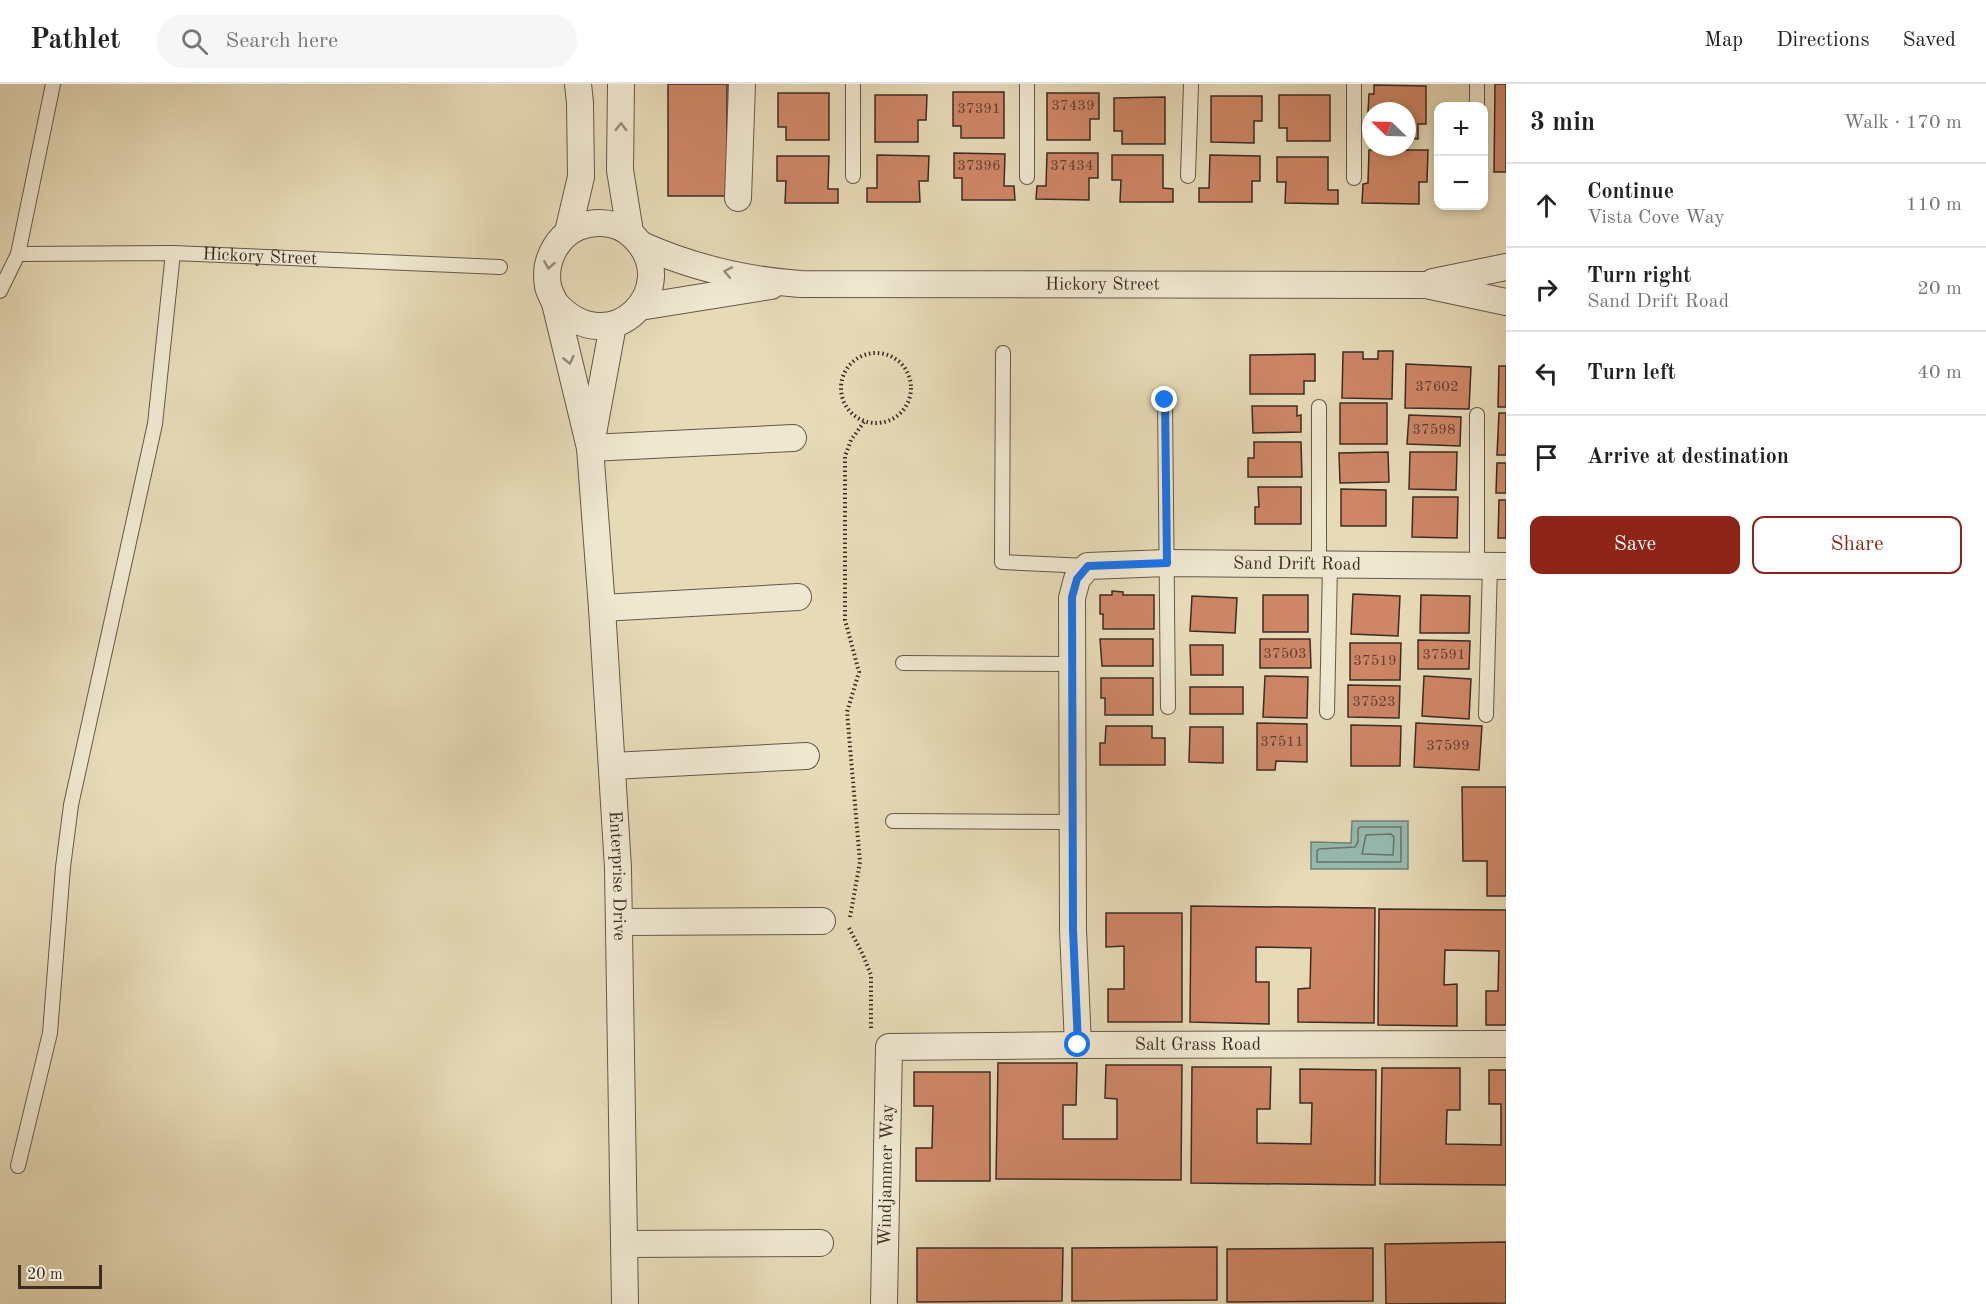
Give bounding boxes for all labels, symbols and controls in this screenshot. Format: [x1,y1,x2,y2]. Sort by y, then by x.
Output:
search box [157,14,577,68]
icon: search [178,25,211,58]
text: Pathlet [30,27,121,55]
text: Search here [226,30,338,52]
text: Map [1704,30,1743,51]
text: Directions [1776,30,1870,51]
text: Saved [1903,30,1956,51]
house number: 37439 [1051,99,1095,114]
house number: 37391 [957,102,1001,117]
north arrow [1362,102,1416,156]
map controls [1434,102,1488,210]
button: + [1434,102,1488,156]
text: 3 min [1530,110,1595,136]
text: Walk · 170 m [1843,113,1962,133]
one-way arrow [615,122,627,131]
button: − [1434,156,1488,210]
house number: 37396 [957,159,1001,174]
house number: 37434 [1050,159,1094,174]
text: Continue [1587,181,1674,203]
icon: ahead [1530,189,1563,222]
text: 110 m [1906,195,1962,215]
text: Vista Cove Way [1587,208,1725,228]
street label: Hickory Street [202,245,318,268]
one-way arrow [543,260,556,270]
text: Turn right [1587,265,1691,287]
one-way arrow [723,266,733,279]
icon: right [1530,273,1563,306]
street label: Hickory Street [1045,275,1160,294]
text: 20 m [1917,279,1962,299]
text: Sand Drift Road [1587,292,1729,312]
one-way arrow [561,355,574,365]
icon: left [1530,357,1563,390]
text: Turn left [1587,362,1676,384]
text: 40 m [1917,363,1962,383]
house number: 37602 [1415,380,1459,395]
route end [1151,386,1177,412]
house number: 37598 [1412,423,1456,438]
icon: arrive [1530,441,1563,474]
text: Arrive at destination [1587,446,1789,468]
button: Save [1530,516,1740,574]
button: Share [1752,516,1962,574]
street label: Sand Drift Road [1233,555,1361,574]
house number: 37503 [1263,647,1307,662]
house number: 37591 [1422,648,1466,663]
house number: 37519 [1353,654,1397,669]
house number: 37523 [1352,695,1396,710]
house number: 37511 [1260,735,1304,750]
house number: 37599 [1426,739,1470,754]
street label: Enterprise Drive [605,810,628,941]
route start [1064,1031,1090,1057]
street label: Salt Grass Road [1135,1036,1261,1054]
street label: Windjammer Way [876,1103,897,1246]
scale bar [18,1262,102,1290]
text: 20 m [27,1267,63,1283]

